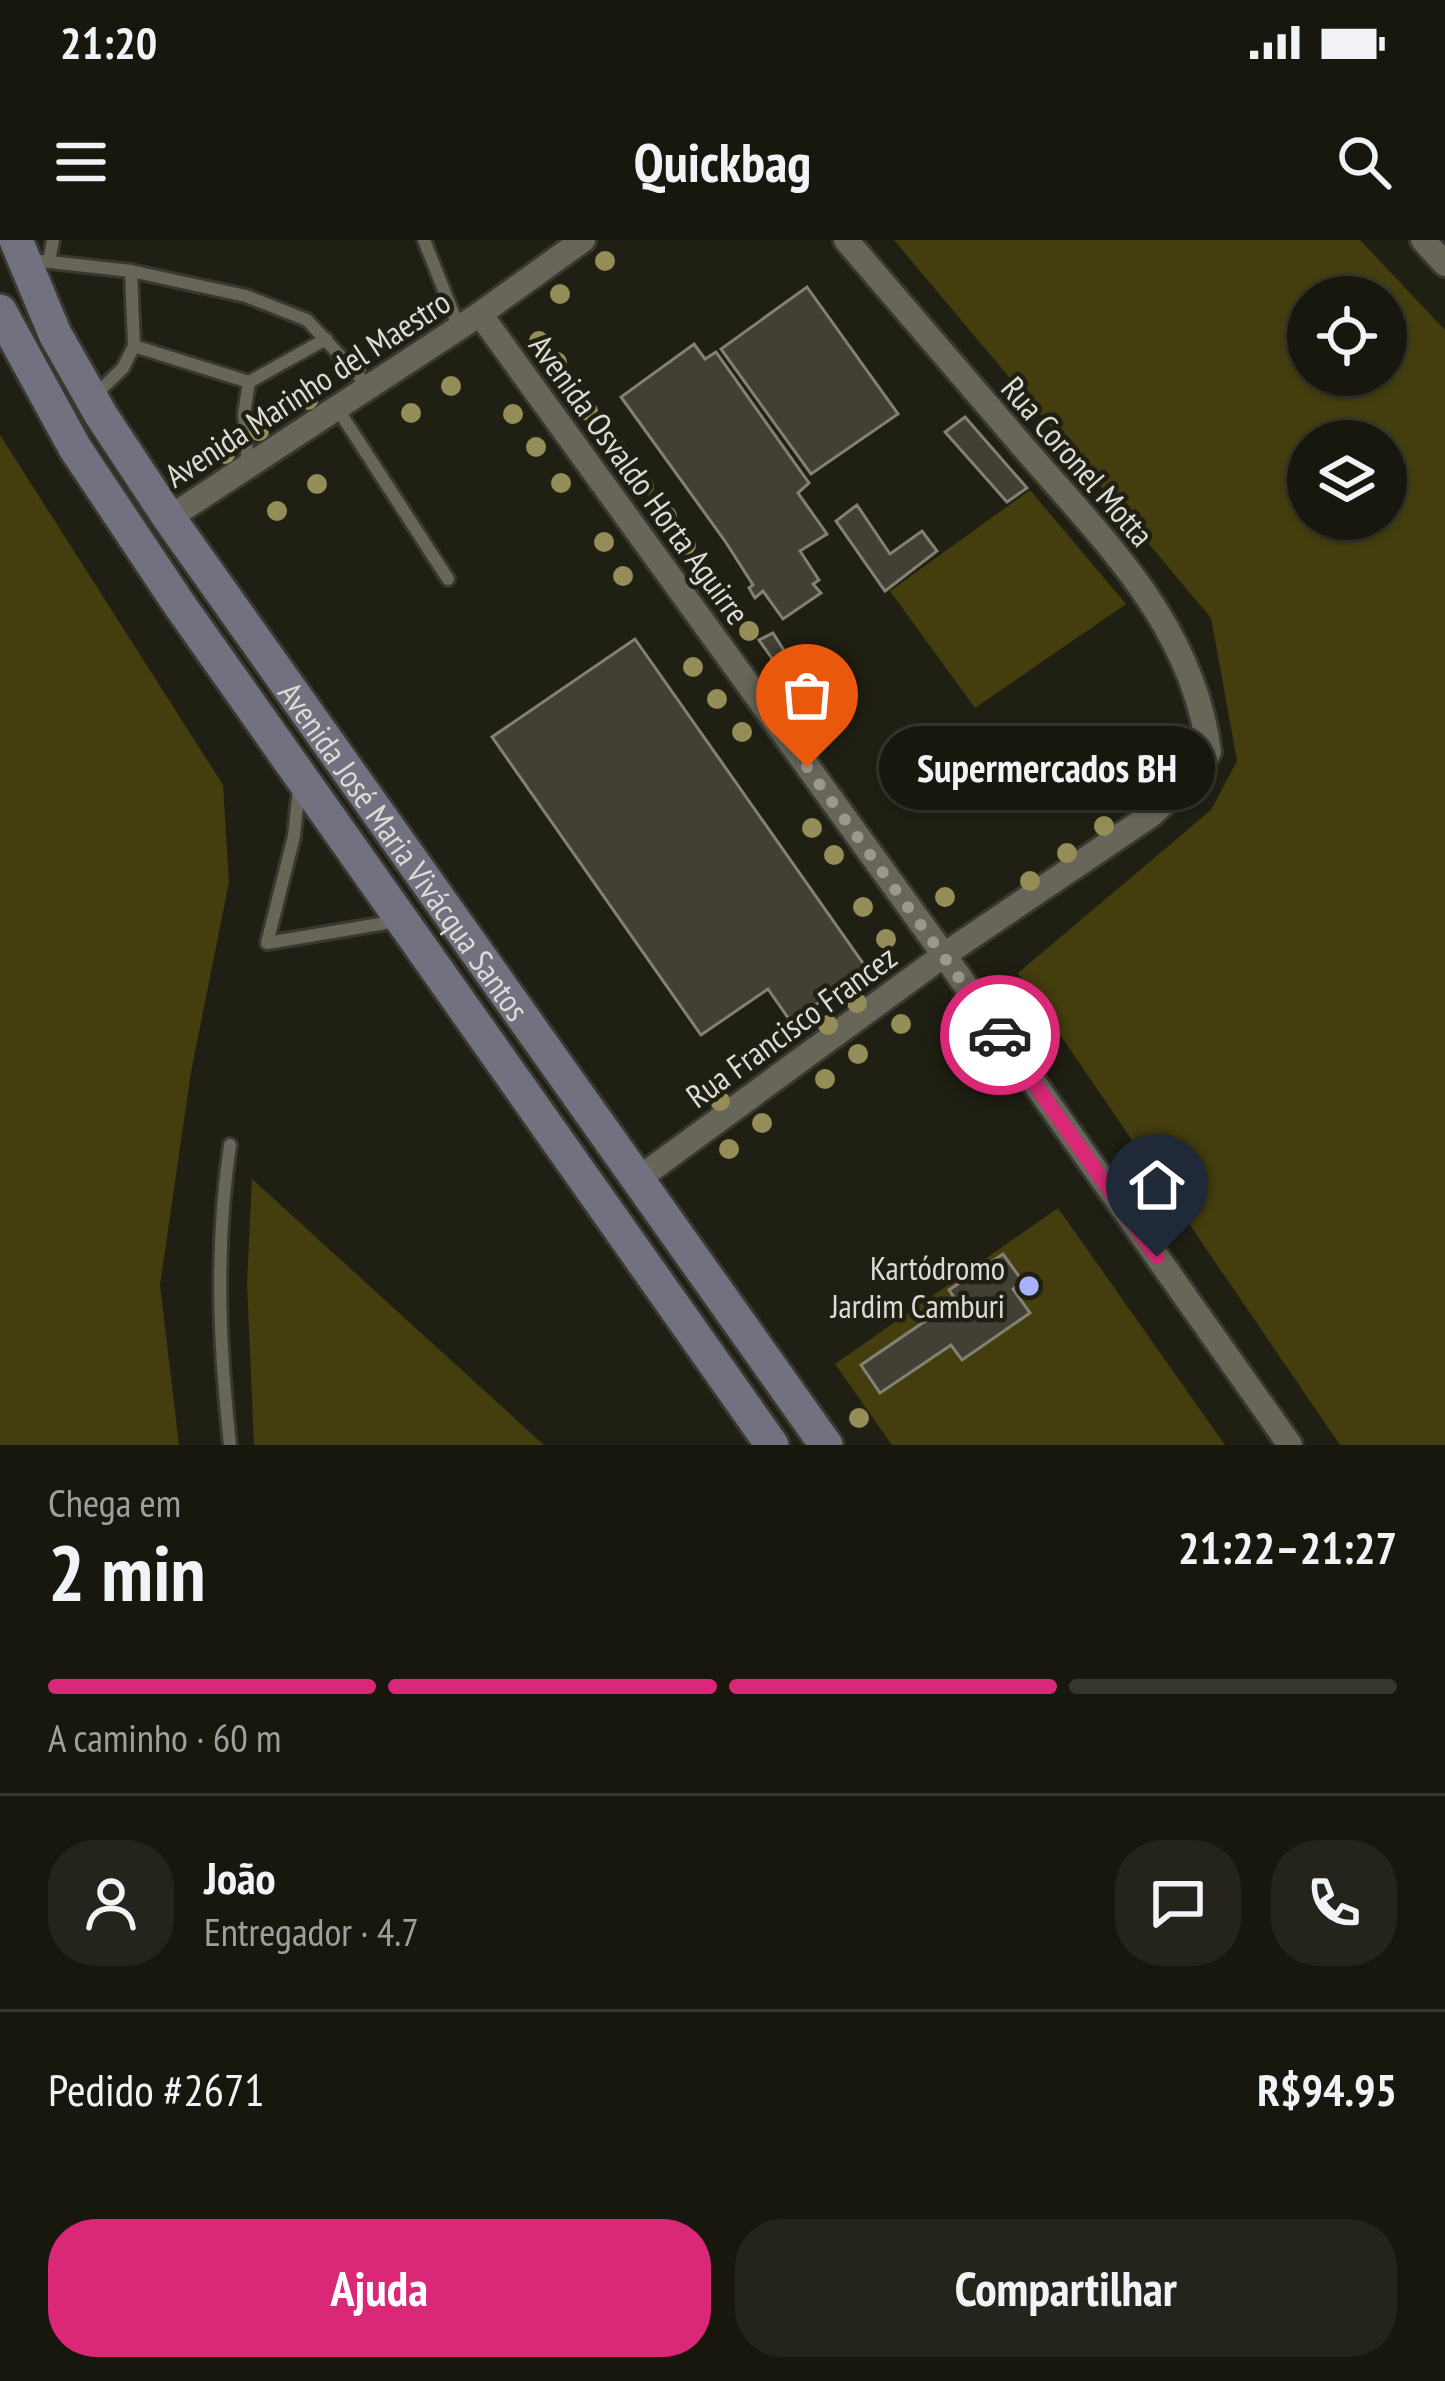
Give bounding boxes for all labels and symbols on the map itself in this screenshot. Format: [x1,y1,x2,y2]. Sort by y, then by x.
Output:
street label: Avenida Marinho del Maestro [156,280,458,496]
street label: Avenida Osvaldo Horta Aguirre [520,325,760,633]
street label: Rua Coronel Motta [992,367,1164,555]
pin [756,644,858,767]
street label: Avenida José Maria Vivácqua Santos [270,673,540,1028]
callout: Supermercados BH [879,725,1215,809]
street label: Rua Francisco Francez [677,935,905,1117]
courier [940,975,1060,1095]
pin [1106,1134,1208,1257]
place label: Kartódromo Jardim Camburi [830,1246,1005,1327]
marker: Kartódromo Jardim Camburi [1016,1273,1042,1299]

